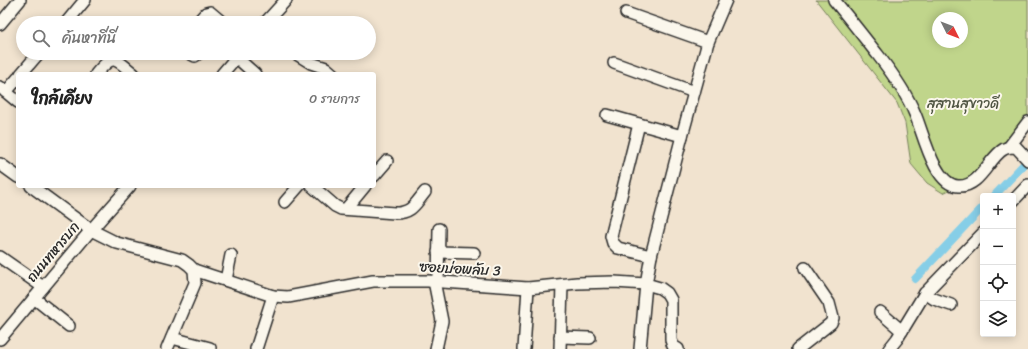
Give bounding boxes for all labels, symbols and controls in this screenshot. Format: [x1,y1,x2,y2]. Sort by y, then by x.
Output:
north arrow [932,12,968,48]
search box [16,16,376,60]
text: ค้นหาที่นี่ [62,25,116,51]
icon: search [30,27,52,49]
text: ใกล้เคียง [32,83,92,113]
text: 0 รายการ [309,87,360,110]
park label: สุสานสุขาวดี [926,91,1001,116]
map controls [980,193,1016,337]
button: + [980,193,1016,229]
street label: ถนนทหารบก [20,216,86,288]
button: − [980,229,1016,265]
street label: ซอยบ่อพลับ 3 [419,254,502,284]
button: locate [980,265,1016,301]
button: layers [980,301,1016,337]

